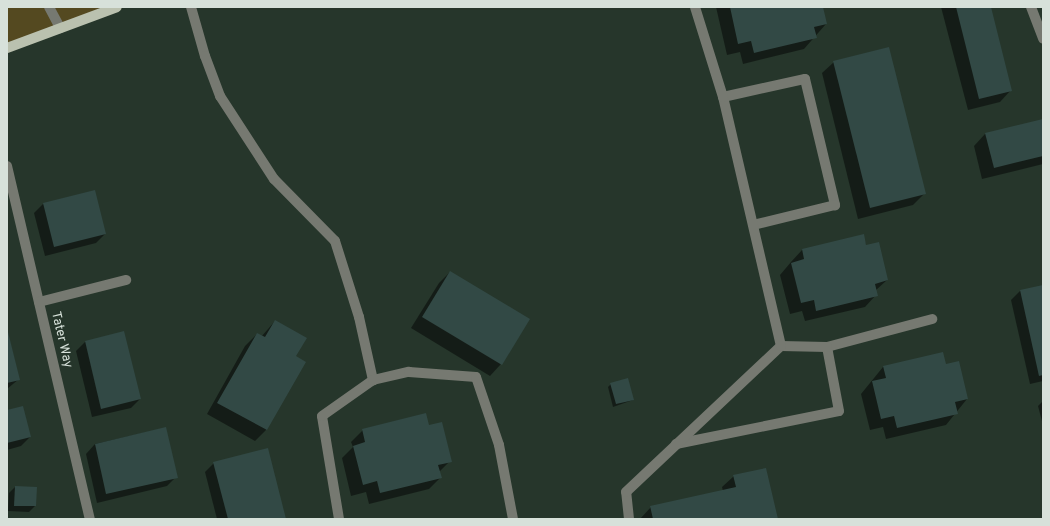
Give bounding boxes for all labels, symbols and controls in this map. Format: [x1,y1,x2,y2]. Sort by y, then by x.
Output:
street label: Tater Way [47,310,75,370]

